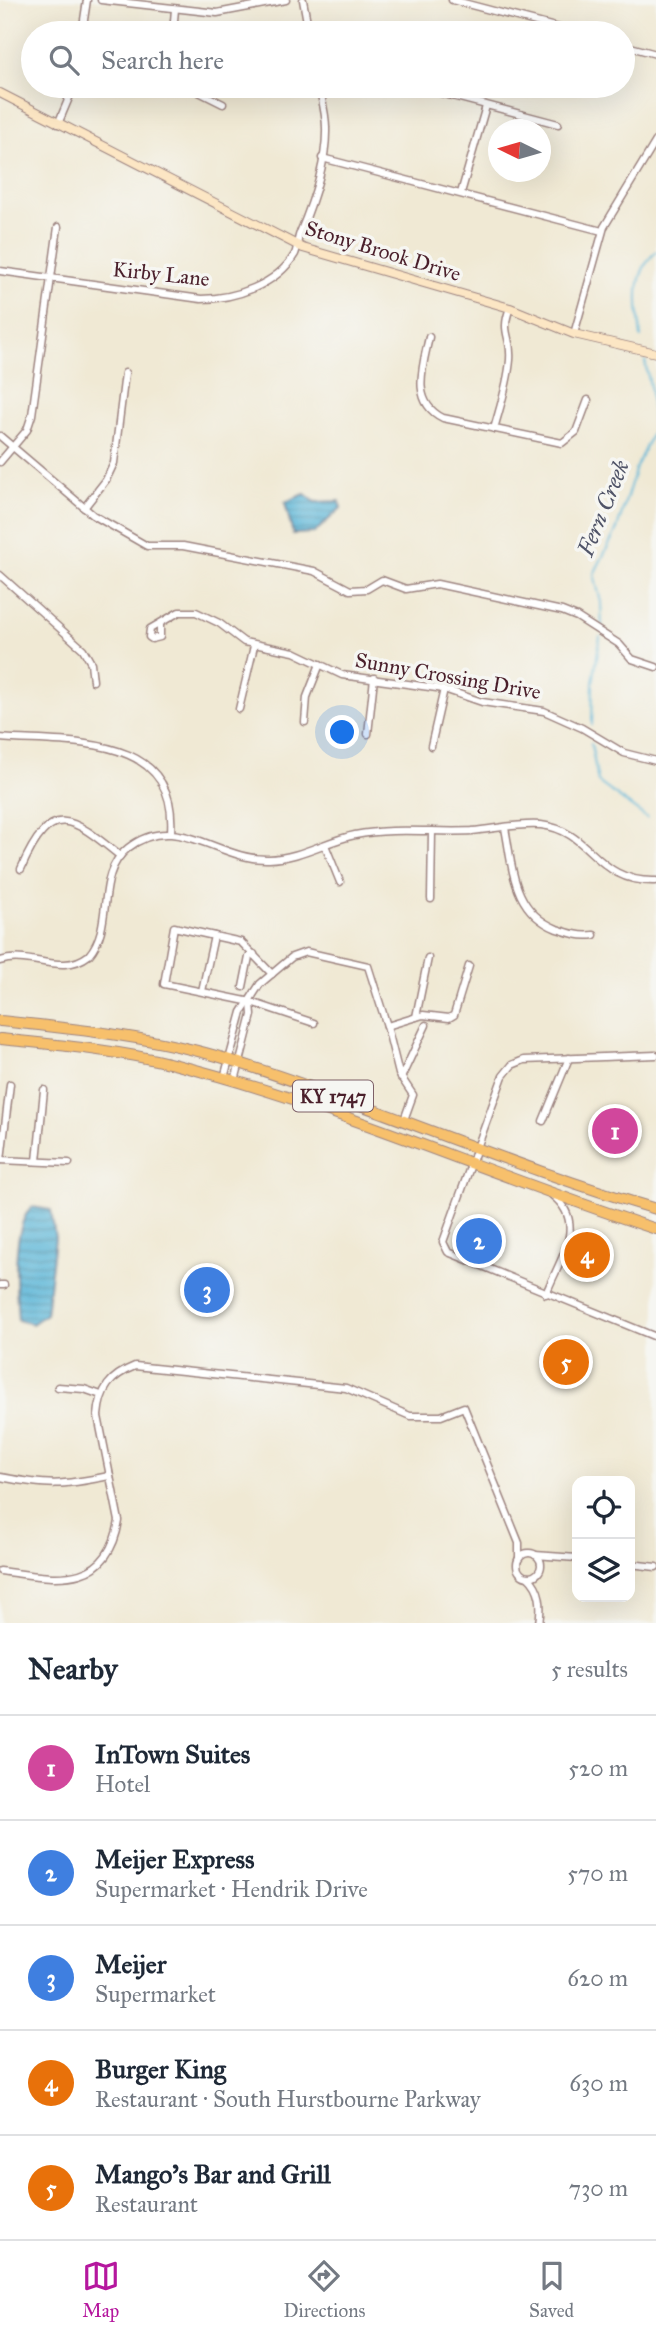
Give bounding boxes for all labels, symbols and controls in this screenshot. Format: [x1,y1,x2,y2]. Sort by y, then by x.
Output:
search box [21,21,635,98]
icon: search [45,41,83,79]
text: Search here [101,44,224,76]
north arrow [488,119,551,182]
street label: Stony Brook Drive [302,215,464,287]
street label: Kirby Lane [111,256,211,292]
water label: Fern Creek [571,456,635,561]
street label: Sunny Crossing Drive [353,647,543,705]
your location [325,715,359,749]
road number: KY 1747 [293,1080,373,1112]
pin: 1 [592,1105,638,1157]
pin: 2 [456,1215,502,1267]
pin: 4 [564,1229,610,1281]
pin: 3 [184,1264,230,1316]
pin: 5 [543,1336,589,1388]
map controls [572,1476,635,1602]
button: locate [572,1476,635,1539]
button: layers [572,1539,635,1602]
text: Nearby [28,1651,118,1687]
text: 5 results [551,1655,628,1683]
text: InTown Suites [95,1738,250,1770]
text: 1 [46,1754,56,1782]
text: 520 m [568,1754,628,1782]
text: Hotel [95,1770,150,1798]
text: Meijer Express [95,1843,255,1875]
text: 2 [45,1859,57,1887]
text: 570 m [567,1859,628,1887]
text: Supermarket · Hendrik Drive [95,1875,368,1903]
text: Meijer [95,1948,166,1980]
text: 3 [46,1964,56,1992]
text: 620 m [567,1964,628,1992]
text: Supermarket [95,1980,216,2008]
text: Burger King [95,2053,226,2085]
text: 4 [45,2069,57,2097]
text: 630 m [569,2069,628,2097]
text: Restaurant · South Hurstbourne Parkway [95,2085,481,2113]
text: Mango's Bar and Grill [95,2158,331,2190]
text: 5 [46,2174,56,2202]
text: 730 m [569,2174,628,2202]
text: Restaurant [95,2190,198,2218]
tab: Map [82,2257,120,2322]
tab: Directions [283,2257,365,2322]
tab: Saved [529,2257,574,2322]

